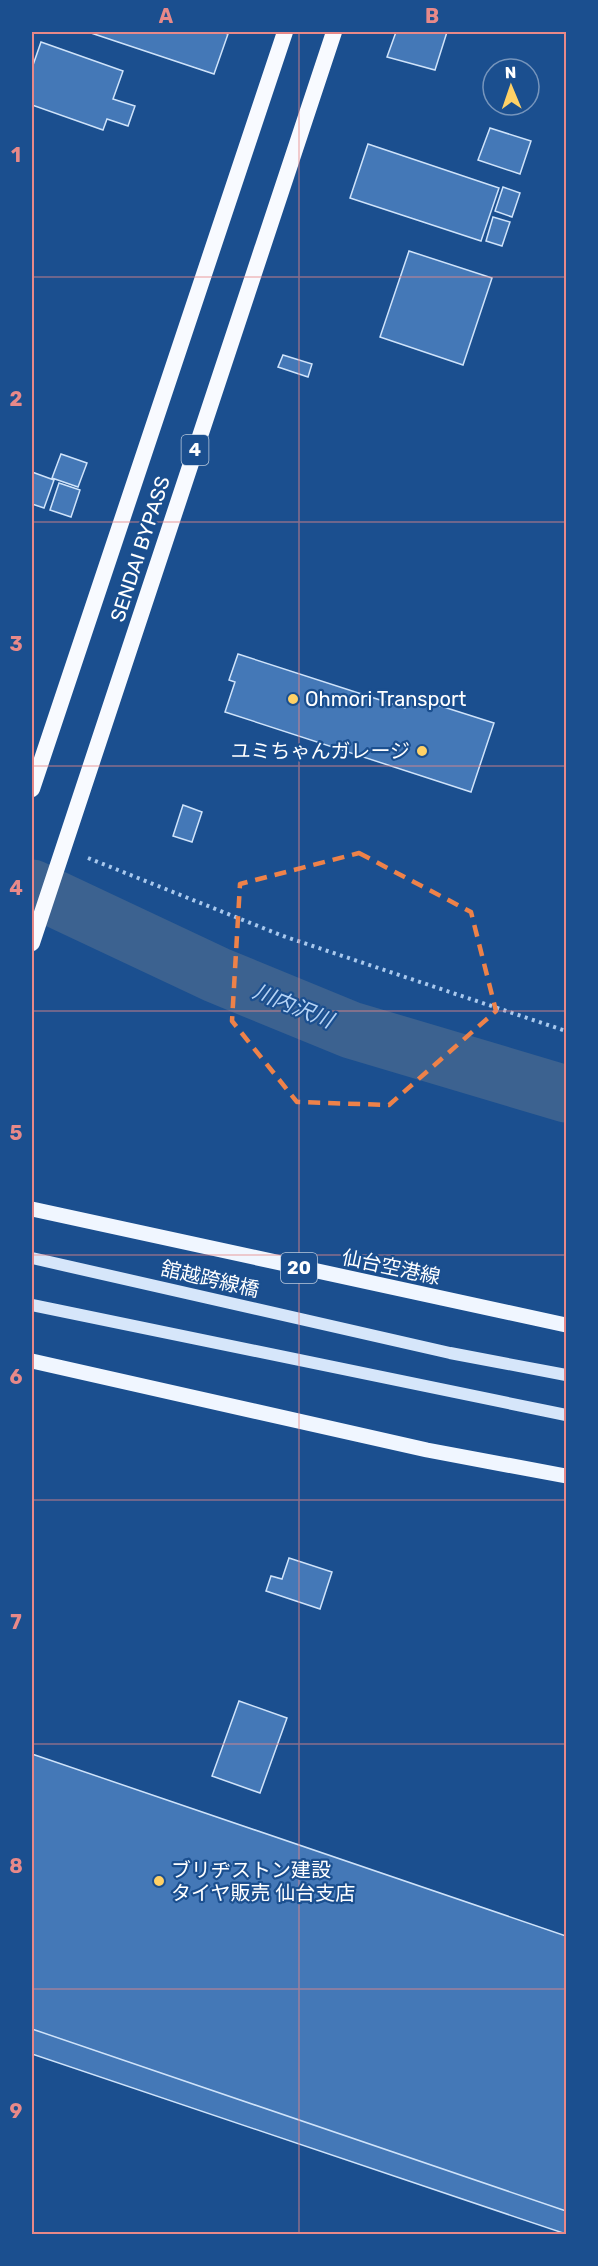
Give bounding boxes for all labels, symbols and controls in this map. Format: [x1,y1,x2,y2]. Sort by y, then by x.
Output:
text: A [159,4,174,28]
text: B [425,4,439,28]
north arrow [481,57,541,117]
text: N [504,63,517,82]
text: 1 [11,143,21,167]
text: 2 [10,387,23,411]
road number: 4 [182,435,208,465]
street label: SENDAI BYPASS [105,473,175,625]
text: 3 [9,632,23,656]
place label: Ohmori Transport [305,687,467,711]
marker: Ohmori Transport [286,692,300,706]
place label: ユミちゃんガレージ [230,739,410,763]
marker: ユミちゃんガレージ [415,744,429,758]
text: 4 [9,876,23,900]
water label: 川内沢川 [250,978,339,1034]
text: 5 [10,1121,23,1145]
street label: 仙台空港線 [340,1245,442,1289]
road number: 20 [281,1253,317,1283]
street label: 舘越跨線橋 [159,1256,261,1302]
text: 6 [9,1365,23,1389]
text: 7 [10,1610,22,1634]
text: 8 [9,1854,23,1878]
place label: ブリヂストン建設 タイヤ販売 仙台支店 [171,1858,355,1905]
marker: ブリヂストン建設 タイヤ販売 仙台支店 [152,1874,166,1888]
text: 9 [10,2099,23,2123]

